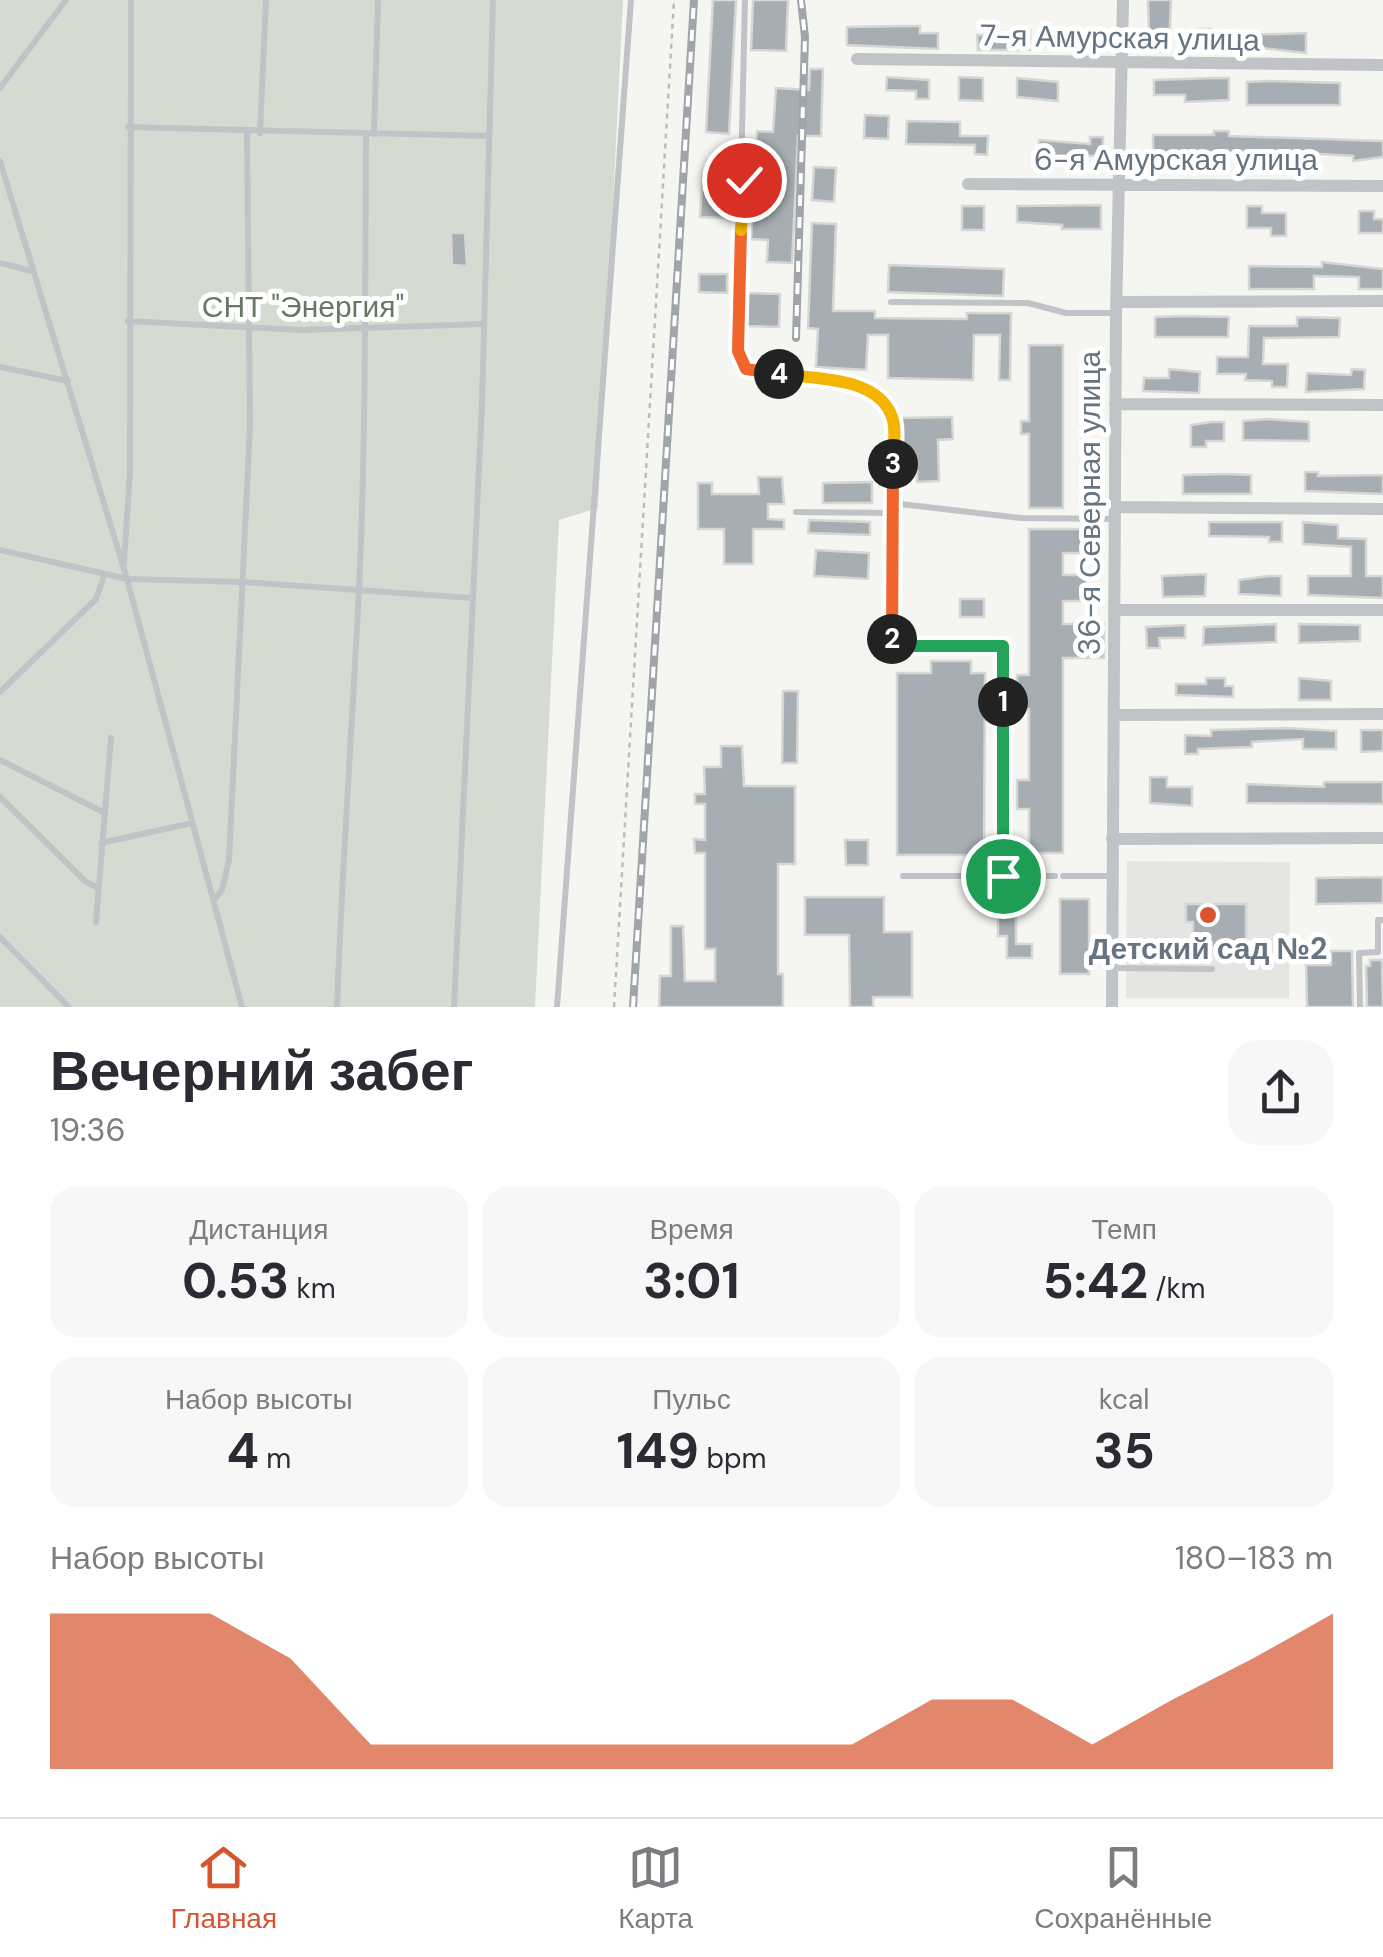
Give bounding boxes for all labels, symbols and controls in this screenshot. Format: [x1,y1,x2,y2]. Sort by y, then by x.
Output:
street label: 7-я Амурская улица [980,16,1261,59]
pin [702,138,787,223]
street label: 6-я Амурская улица [1034,140,1318,179]
icon: check [717,153,772,208]
park label: СНТ "Энергия" [202,287,404,326]
pin: 4 [754,349,804,399]
street label: 36-я Северная улица [1070,351,1109,655]
text: 4 [770,355,788,392]
pin: 3 [868,439,918,489]
text: 3 [885,445,901,482]
pin: 2 [867,614,917,664]
text: 2 [884,620,900,657]
pin: 1 [978,677,1028,727]
text: 1 [998,683,1008,720]
pin [961,834,1046,919]
icon: arrive [976,849,1031,904]
marker: Детский сад №2 [1197,904,1219,926]
place label: Детский сад №2 [1089,929,1327,968]
text: Вечерний забег [50,1035,474,1107]
button: share [1228,1040,1333,1145]
text: 19:36 [50,1109,126,1151]
text: Дистанция [189,1211,328,1248]
text: Время [649,1211,734,1248]
text: Темп [1091,1211,1157,1248]
text: 0.53 [182,1248,289,1314]
text: 3:01 [643,1248,740,1314]
text: 5:42 [1043,1248,1148,1314]
text: km [289,1270,336,1307]
text: /km [1148,1270,1205,1307]
text: Набор высоты [165,1381,353,1418]
text: Пульс [652,1381,731,1418]
text: kcal [1099,1381,1149,1418]
text: 4 [226,1418,259,1484]
text: 149 [617,1418,699,1484]
text: 35 [1094,1418,1155,1484]
text: m [259,1440,291,1477]
text: bpm [699,1440,766,1477]
text: Набор высоты [50,1537,264,1579]
text: 180–183 m [1175,1537,1333,1579]
tab: Главная [171,1840,277,1937]
tab: Карта [618,1840,693,1937]
tab: Сохранённые [1034,1840,1212,1937]

